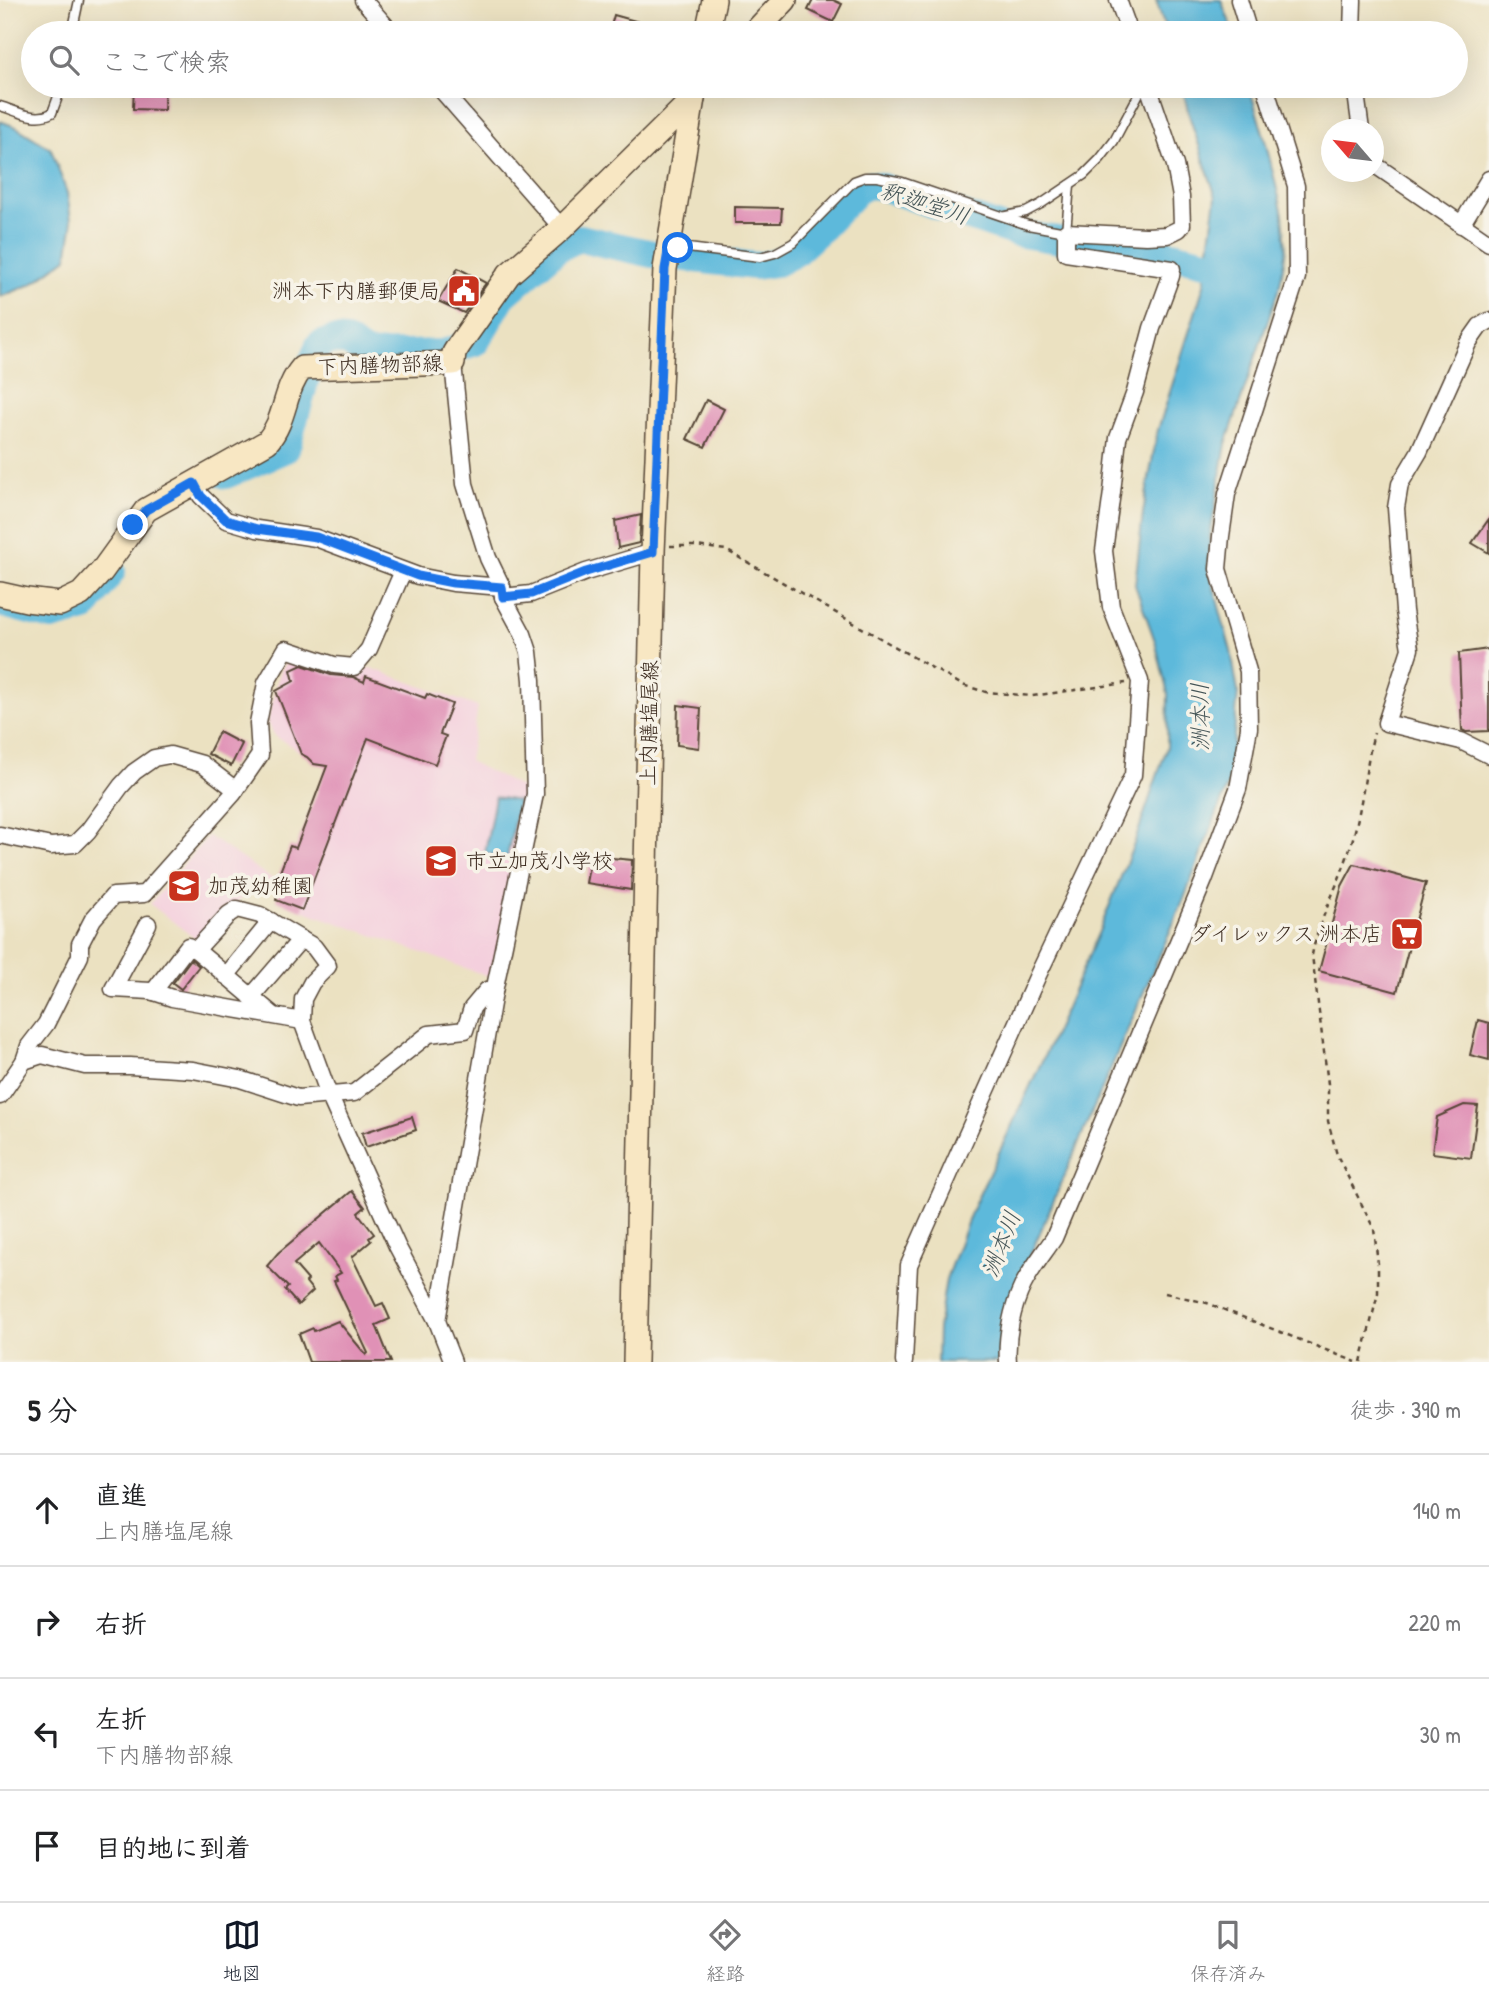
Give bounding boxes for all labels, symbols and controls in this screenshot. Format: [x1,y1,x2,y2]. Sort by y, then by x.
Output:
search box [21,21,1468,98]
icon: search [45,41,83,79]
text: ここで検索 [101,44,231,79]
north arrow [1321,119,1384,182]
water label: 釈迦堂川 [877,174,974,231]
route start [662,232,693,263]
public building icon: 洲本下内膳郵便局 [445,272,483,310]
place label: 洲本下内膳郵便局 [272,276,440,305]
street label: 下内膳物部線 [317,348,443,381]
route end [117,509,148,540]
street label: 上内膳塩尾線 [633,660,664,786]
water label: 洲本川 [1183,682,1216,752]
school or university icon: 市立加茂小学校 [422,842,460,880]
place label: 市立加茂小学校 [466,846,613,875]
school or university icon: 加茂幼稚園 [165,867,203,905]
place label: 加茂幼稚園 [208,871,313,900]
supermarket icon: ダイレックス 洲本店 [1388,915,1426,953]
place label: ダイレックス 洲本店 [1191,919,1382,948]
water label: 洲本川 [974,1206,1027,1282]
text: 5 分 [28,1390,78,1430]
text: 徒歩 · 390 m [1350,1394,1461,1425]
text: 直進 [95,1477,147,1512]
icon: ahead [28,1491,66,1529]
text: 140 m [1413,1495,1461,1526]
text: 上内膳塩尾線 [95,1515,233,1546]
icon: right [28,1603,66,1641]
text: 右折 [95,1606,147,1641]
text: 220 m [1408,1607,1461,1638]
text: 左折 [95,1701,147,1736]
icon: left [28,1715,66,1753]
text: 30 m [1419,1719,1461,1750]
text: 下内膳物部線 [95,1739,233,1770]
icon: arrive [28,1827,66,1865]
text: 目的地に到着 [95,1830,251,1865]
tab: 地図 [223,1916,261,1986]
tab: 経路 [706,1916,744,1986]
tab: 保存済み [1190,1916,1266,1986]

